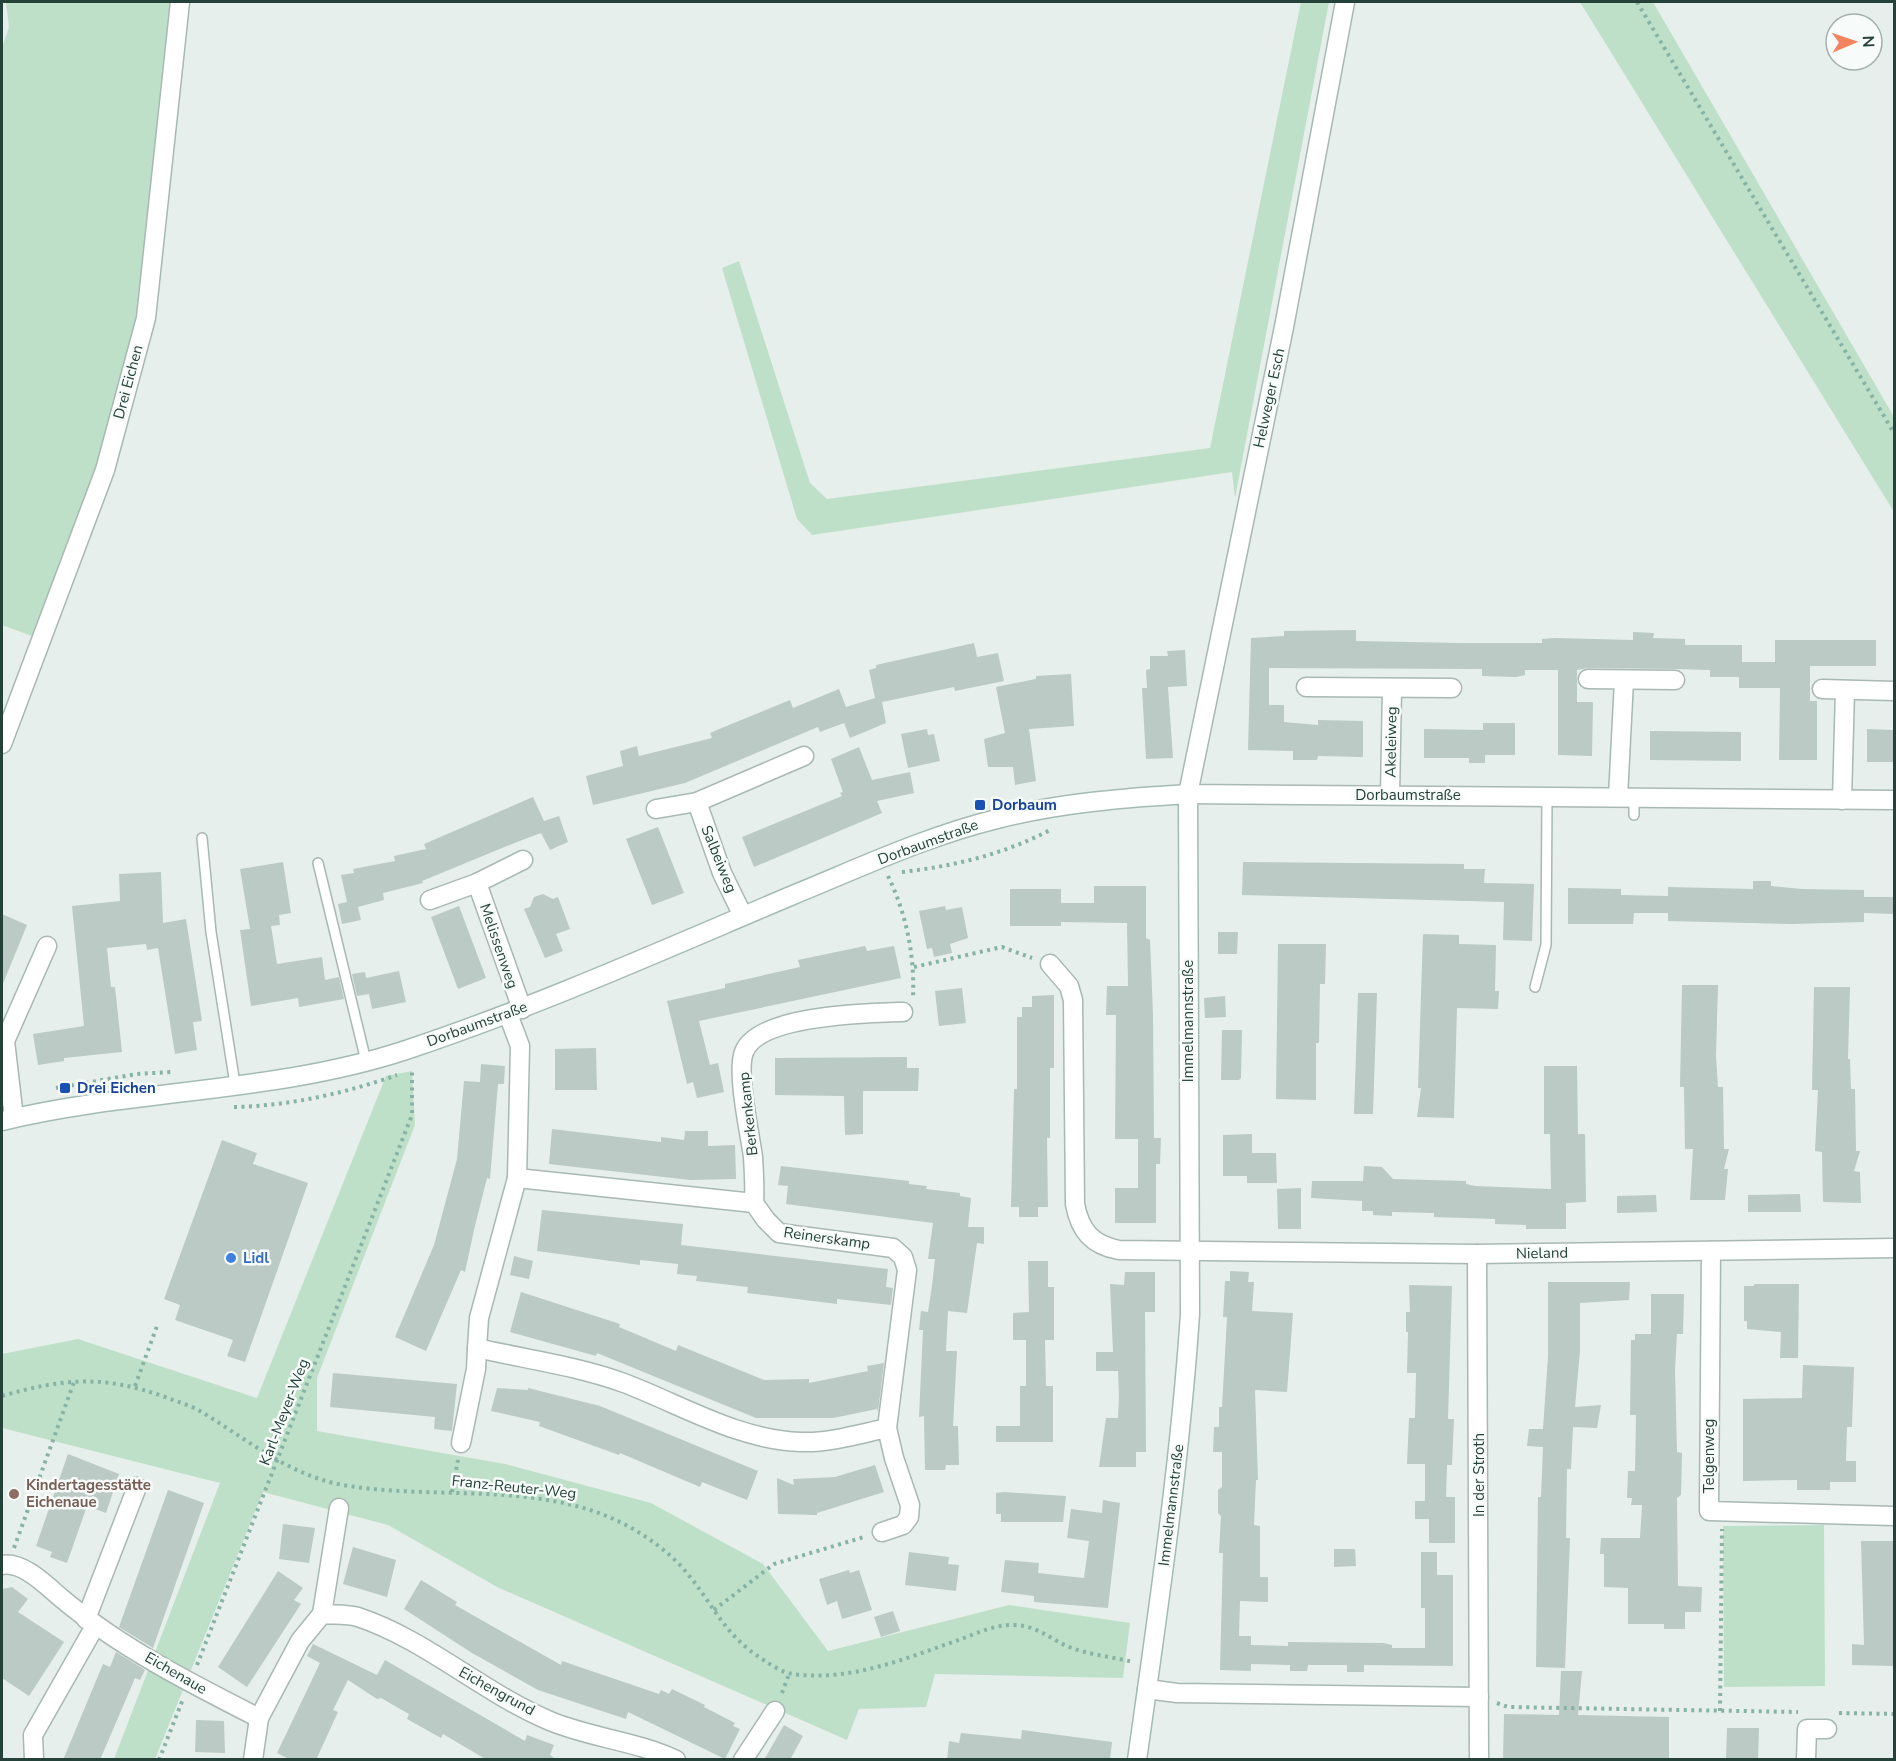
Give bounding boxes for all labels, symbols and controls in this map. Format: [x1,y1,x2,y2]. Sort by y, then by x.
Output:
north arrow [1824,12,1884,72]
text: N [1857,35,1879,48]
street label: Drei Eichen [109,343,147,421]
street label: Helweger Esch [1249,346,1289,450]
street label: Akeleiweg [1380,706,1402,778]
street label: Dorbaumstraße [1355,785,1461,805]
place label: Dorbaum [992,795,1057,815]
marker: Dorbaum [973,798,987,812]
street label: Dorbaumstraße [875,815,981,869]
street label: Salbeiweg [696,822,742,896]
street label: Melissenweg [475,901,523,991]
street label: Immelmannstraße [1178,960,1198,1082]
street label: Dorbaumstraße [424,997,530,1051]
street label: Berkenkamp [734,1071,762,1157]
place label: Drei Eichen [77,1078,156,1098]
marker: Drei Eichen [58,1081,72,1095]
street label: Reinerskamp [782,1222,872,1254]
street label: Nieland [1516,1243,1568,1263]
place label: Lidl [243,1248,269,1268]
marker: Lidl [224,1251,238,1265]
street label: Karl-Meyer-Weg [254,1356,314,1468]
street label: Telgenweg [1699,1419,1719,1493]
street label: In der Stroth [1469,1433,1489,1517]
street label: Immelmannstraße [1154,1443,1188,1567]
street label: Franz-Reuter-Weg [451,1471,577,1503]
place label: Kindertagesstätte Eichenaue [26,1475,151,1512]
marker: Kindertagesstätte Eichenaue [7,1487,21,1501]
street label: Eichenaue [141,1647,211,1699]
street label: Eichengrund [455,1662,539,1720]

